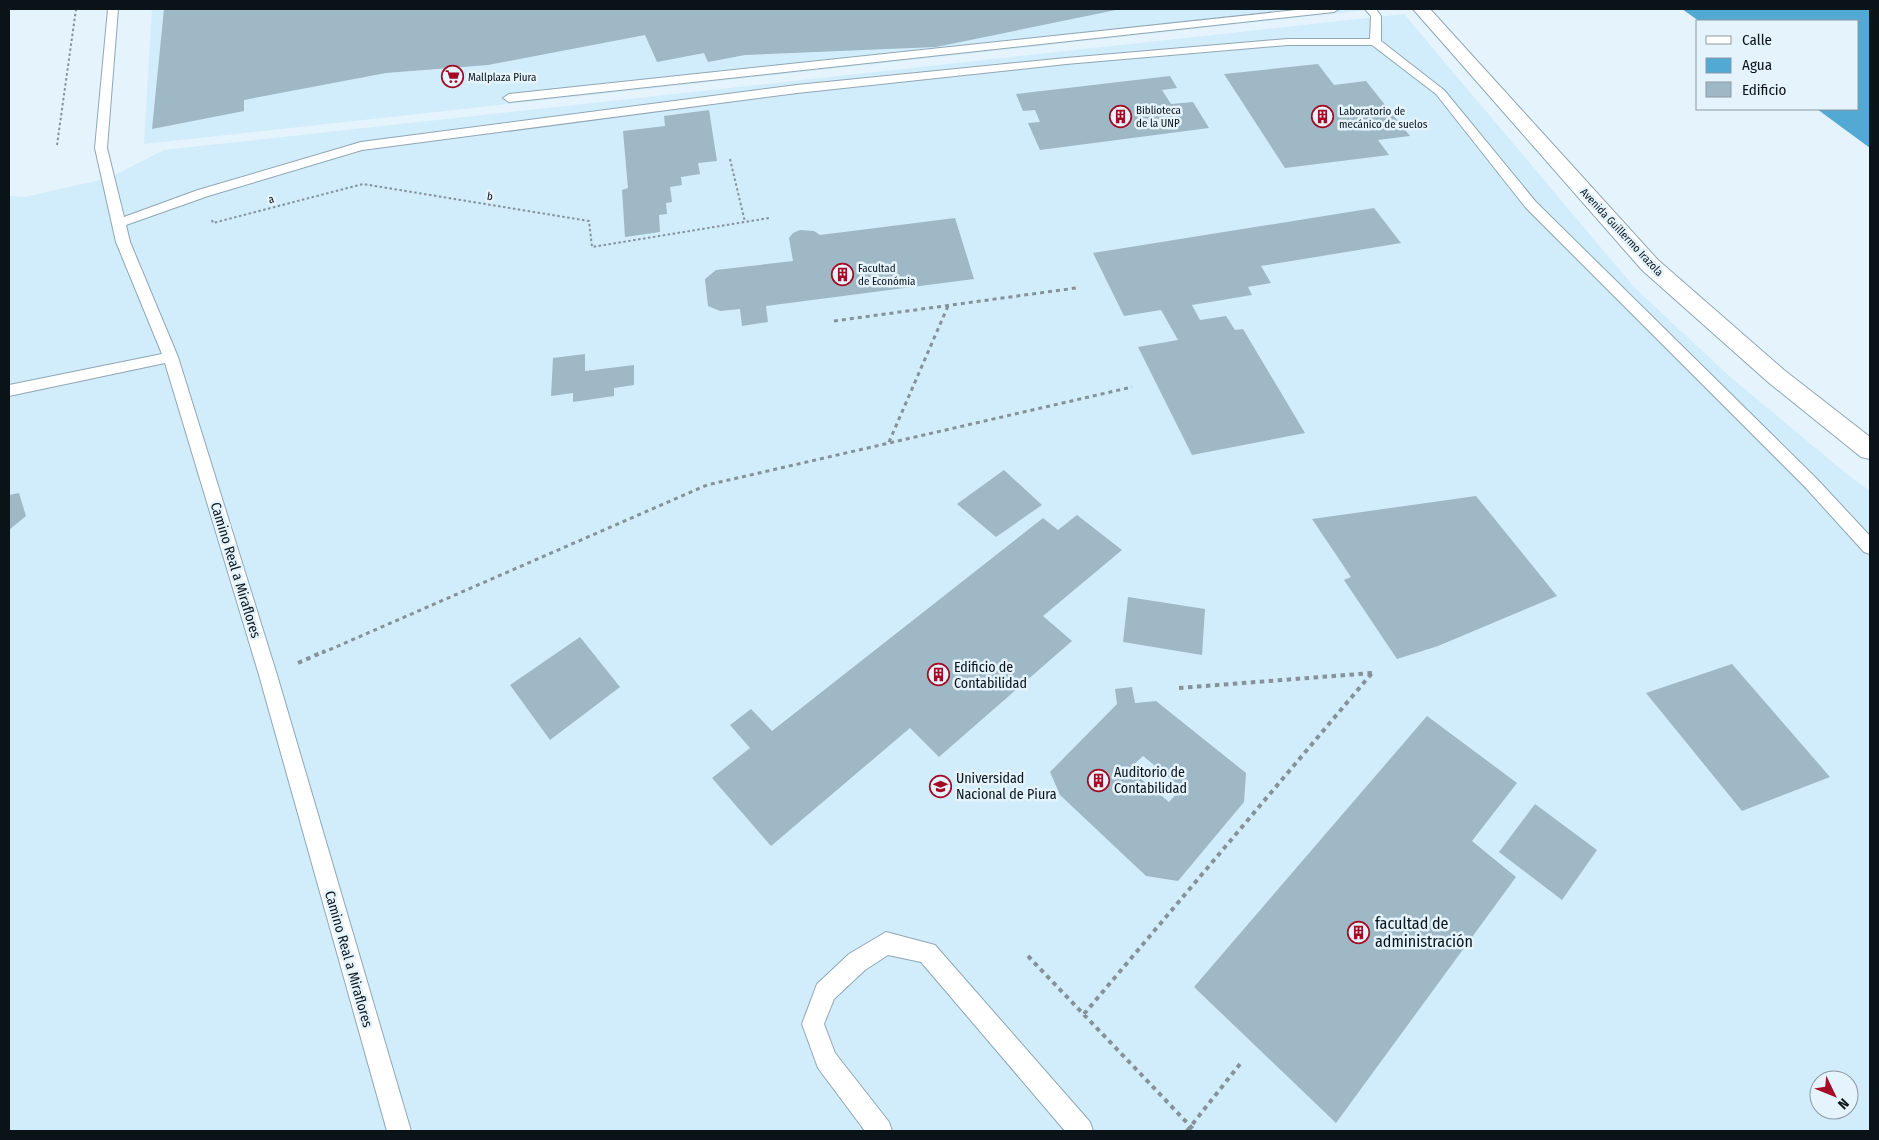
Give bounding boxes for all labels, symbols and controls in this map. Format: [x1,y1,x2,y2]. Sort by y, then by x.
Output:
legend [1696,20,1859,110]
text: Calle [1742,31,1772,49]
text: Agua [1742,56,1772,74]
supermarket icon: Mallplaza Piura [440,65,464,89]
place label: Mallplaza Piura [468,71,536,84]
text: Edificio [1742,81,1787,99]
building icon: Biblioteca de la UNP [1108,104,1132,128]
place label: Biblioteca de la UNP [1136,104,1181,130]
building icon: Laboratorio de mecánico de suelos [1311,105,1335,129]
place label: Laboratorio de mecánico de suelos [1339,105,1428,131]
street label: Avenida Guillermo Irazola [1578,186,1666,279]
street label: b [486,190,494,203]
street label: a [267,193,275,206]
building icon: Facultad de Económia [830,262,854,286]
place label: Facultad de Económia [858,262,915,288]
street label: Camino Real a Miraflores [207,500,264,640]
place label: Edificio de Contabilidad [954,659,1027,692]
building icon: Edificio de Contabilidad [926,663,950,687]
place label: Auditorio de Contabilidad [1114,764,1187,797]
building icon: Auditorio de Contabilidad [1086,768,1110,792]
place label: Universidad Nacional de Piura [956,770,1057,803]
school or university icon: Universidad Nacional de Piura [928,774,952,798]
street label: Camino Real a Miraflores [321,889,376,1029]
place label: facultad de administración [1375,914,1473,951]
building icon: facultad de administración [1347,920,1371,944]
north arrow [1809,1070,1859,1120]
text: N [1834,1095,1852,1112]

